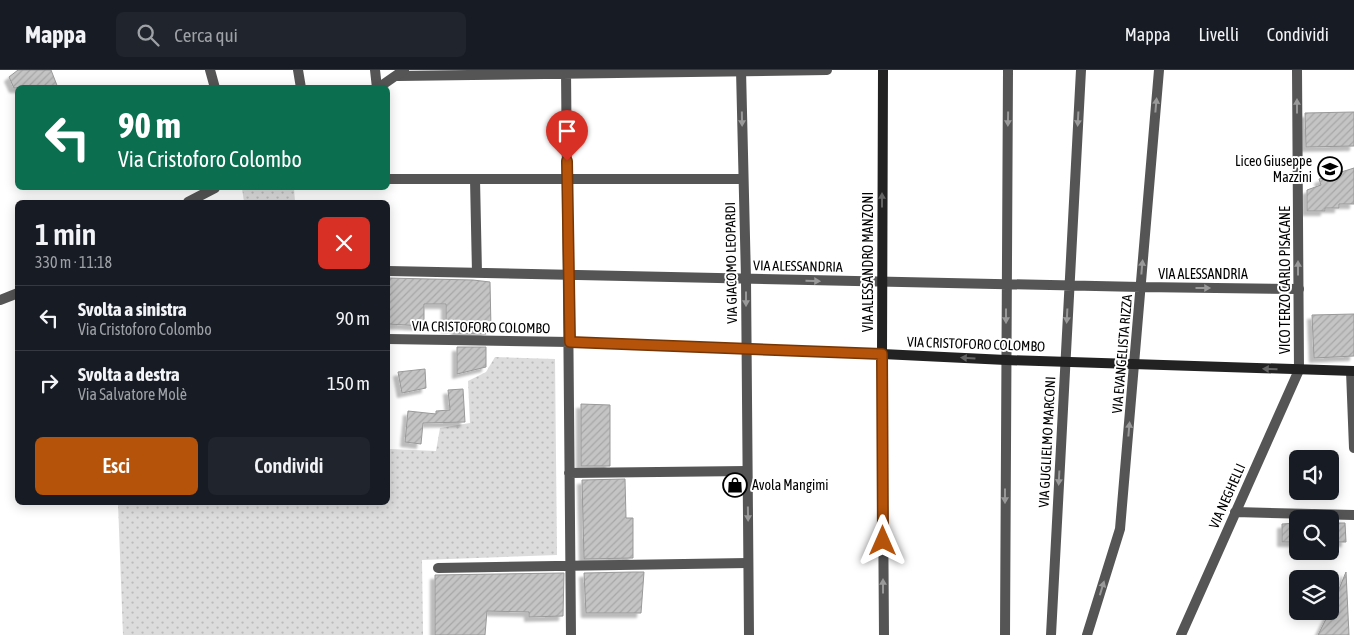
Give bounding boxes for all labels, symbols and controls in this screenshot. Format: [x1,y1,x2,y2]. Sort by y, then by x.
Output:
search box [116,12,466,57]
text: Mappa [25,21,86,48]
icon: search [134,21,162,49]
text: Cerca qui [174,24,238,46]
text: Mappa [1125,24,1171,45]
text: Livelli [1199,24,1239,45]
text: Condividi [1267,24,1329,45]
one-way arrow [1152,97,1160,113]
one-way arrow [1293,98,1301,114]
icon: left [35,105,100,170]
text: 90 m [118,105,181,145]
pin [546,110,588,161]
one-way arrow [738,111,746,127]
one-way arrow [1004,111,1012,127]
one-way arrow [1074,111,1082,127]
icon: arrive [553,117,581,145]
text: Via Cristoforo Colombo [118,146,302,172]
place label: Liceo Giuseppe Mazzini [1235,153,1312,185]
school or university icon: Liceo Giuseppe Mazzini [1317,156,1343,182]
street label: VIA ALESSANDRO MANZONI [860,192,876,332]
one-way arrow [878,192,886,208]
street label: VIA GIACOMO LEOPARDI [722,202,740,324]
street label: VICO TERZO CARLO PISACANE [1277,206,1293,354]
text: 1 min [35,217,96,251]
button: close [318,217,370,269]
text: 330 m · 11:18 [35,253,112,271]
street label: VIA ALESSANDRIA [753,257,843,275]
one-way arrow [1139,259,1147,275]
one-way arrow [1294,260,1302,276]
street label: VIA ALESSANDRIA [1158,266,1248,282]
one-way arrow [805,277,821,285]
one-way arrow [1195,284,1211,292]
one-way arrow [742,291,750,307]
street label: VIA EVANGELISTA RIZZA [1109,294,1135,414]
text: Svolta a sinistra [78,298,187,320]
icon: left [35,304,63,332]
text: 90 m [336,307,370,329]
one-way arrow [1002,308,1010,324]
one-way arrow [1063,308,1071,324]
street label: VIA CRISTOFORO COLOMBO [412,318,550,336]
text: Via Cristoforo Colombo [78,320,212,338]
street label: VIA CRISTOFORO COLOMBO [907,334,1045,354]
one-way arrow [960,354,976,362]
text: Svolta a destra [78,363,180,385]
one-way arrow [1262,364,1278,372]
icon: right [35,369,63,397]
text: 150 m [327,372,370,394]
street label: VIA GUGLIELMO MARCONI [1036,376,1058,508]
text: Via Salvatore Molè [78,385,187,403]
one-way arrow [1126,421,1134,437]
button: Esci [35,437,198,495]
button: Condividi [208,437,370,495]
map controls [1289,450,1339,620]
button: sound [1289,450,1339,500]
street label: VIA NEGHELLI [1206,461,1248,531]
one-way arrow [1054,470,1062,486]
shop icon: Avola Mangimi [722,472,748,498]
place label: Avola Mangimi [752,477,828,493]
one-way arrow [1001,488,1009,504]
one-way arrow [744,506,752,522]
button: search [1289,510,1339,560]
position arrow [856,514,908,566]
button: layers [1289,570,1339,620]
one-way arrow [879,578,887,594]
one-way arrow [1099,581,1106,596]

